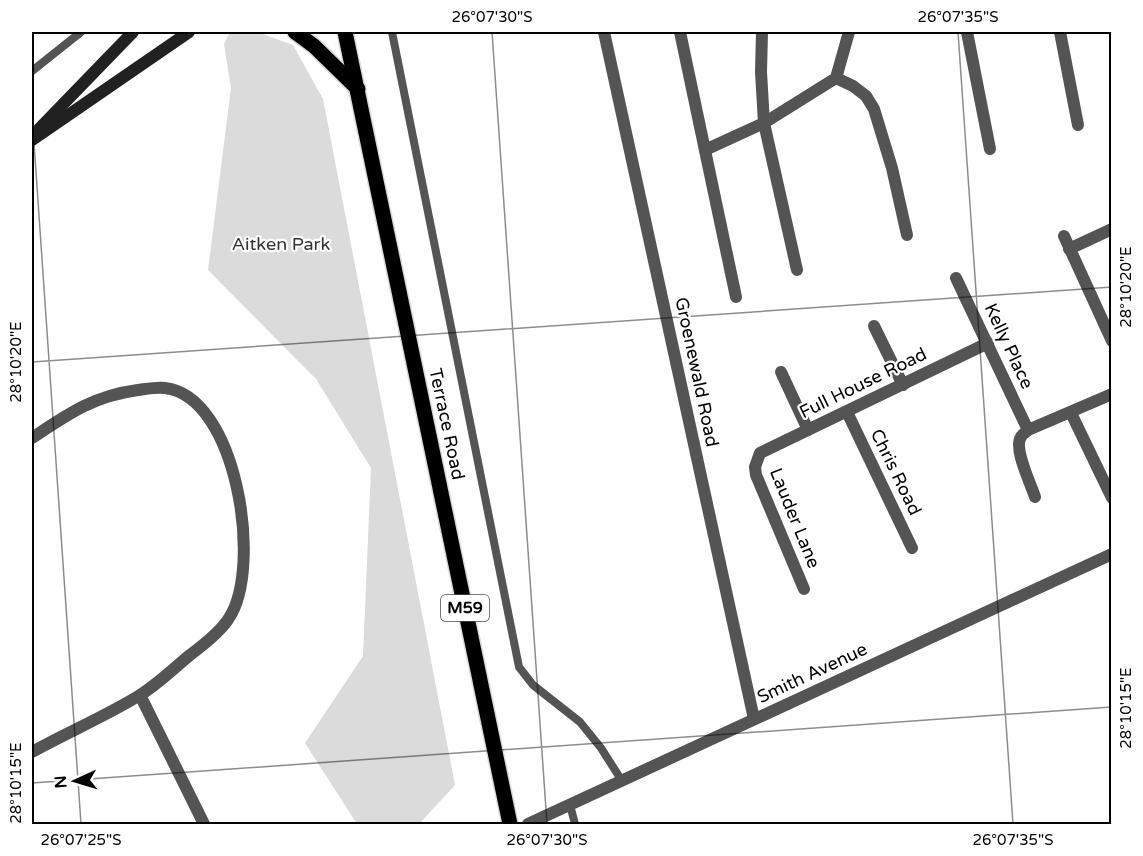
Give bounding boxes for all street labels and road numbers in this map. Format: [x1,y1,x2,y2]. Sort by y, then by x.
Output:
street label: Groenewald Road [670,295,724,449]
street label: Kelly Place [980,300,1038,392]
street label: Full House Road [796,343,930,423]
street label: Terrace Road [424,366,470,482]
street label: Chris Road [866,425,926,519]
street label: Lauder Lane [765,465,825,571]
road number: M59 [441,595,489,621]
street label: Smith Avenue [753,638,871,708]

